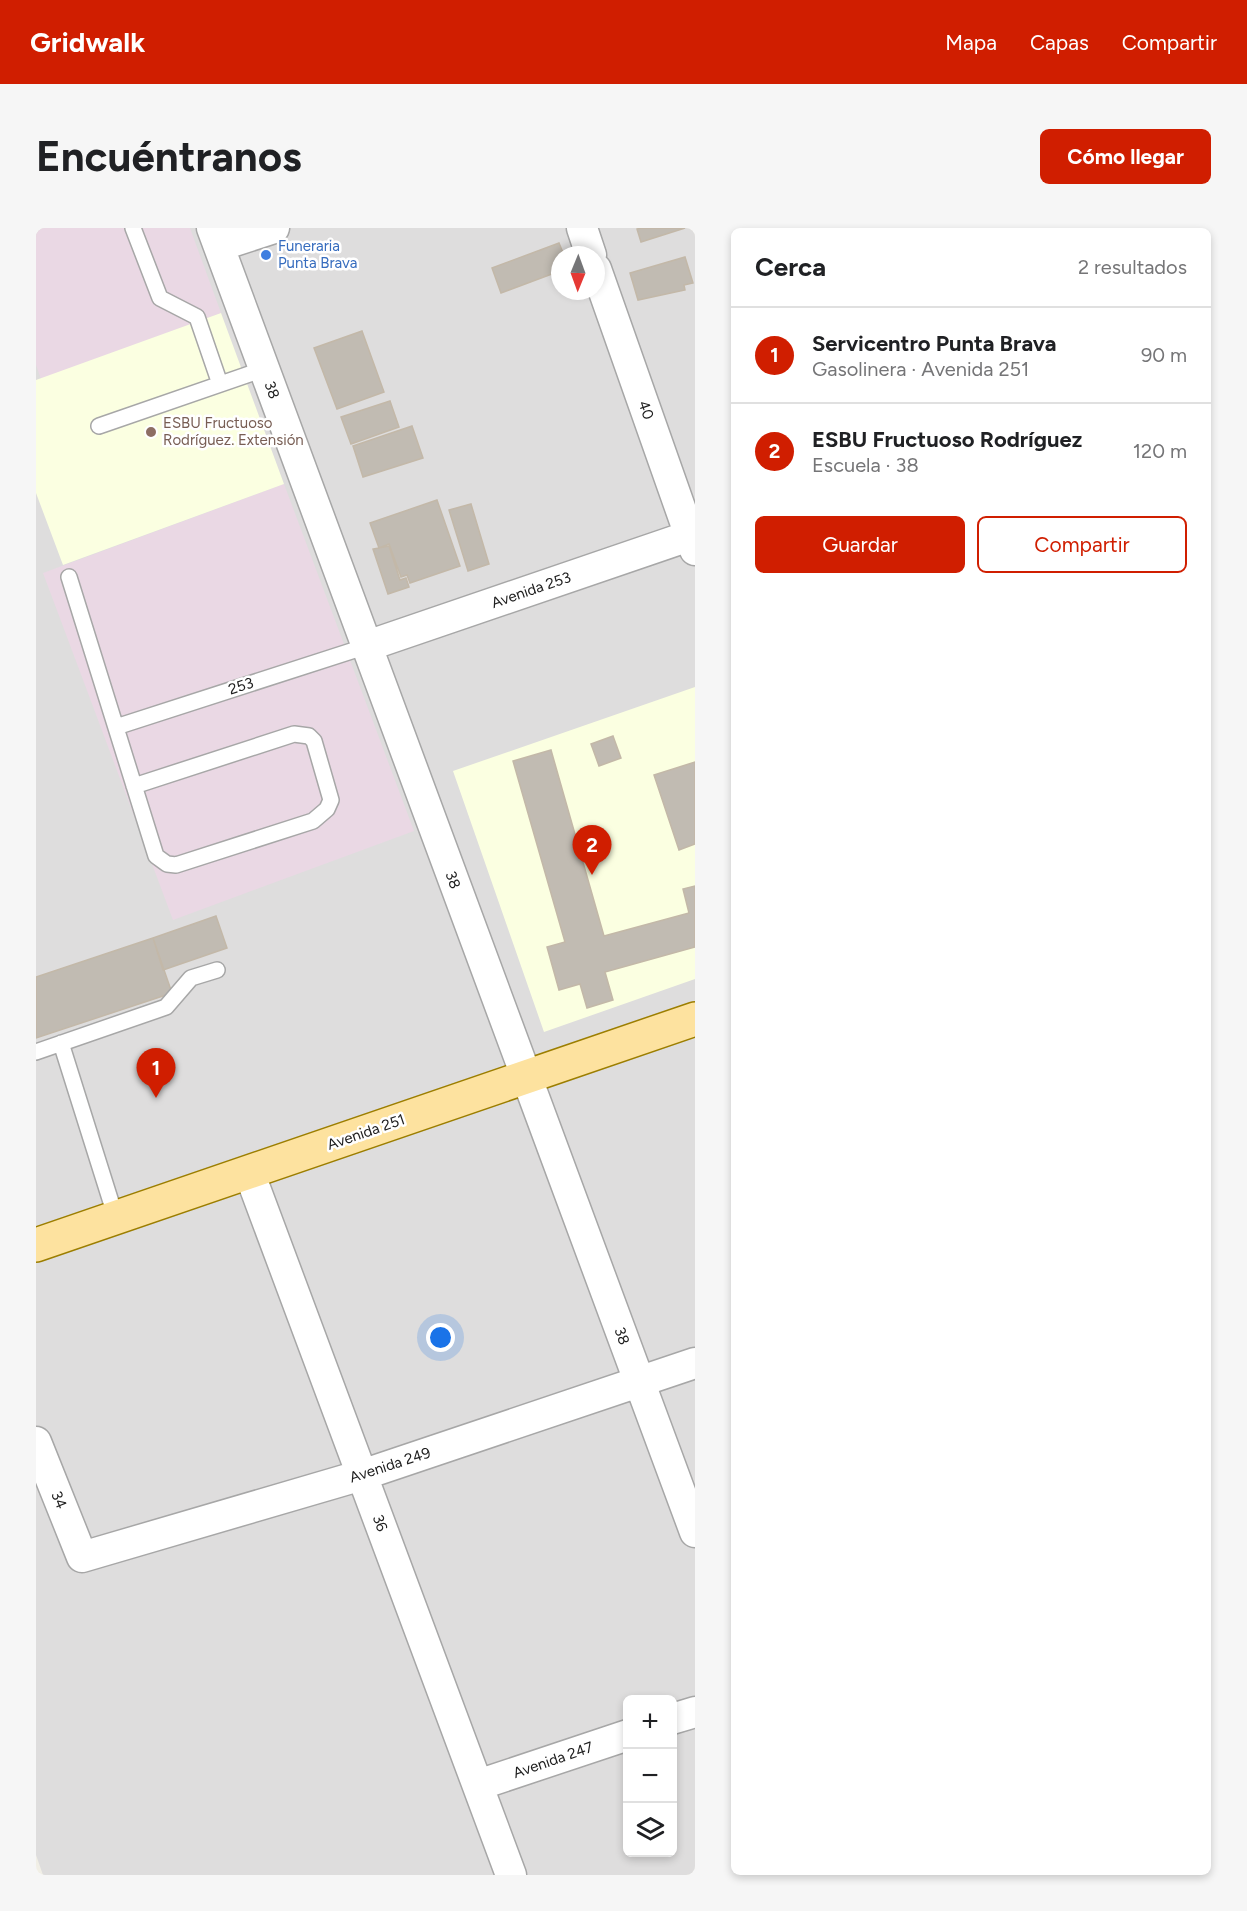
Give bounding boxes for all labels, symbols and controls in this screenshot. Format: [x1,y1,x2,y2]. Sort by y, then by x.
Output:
text: Gridwalk [30,25,145,59]
text: Mapa [945,30,997,55]
text: Capas [1030,30,1089,55]
text: Compartir [1122,30,1217,55]
button: Cómo llegar [1040,129,1211,184]
text: Encuéntranos [36,131,302,182]
place label: Funeraria Punta Brava [278,237,357,272]
north arrow [551,246,605,300]
marker: Funeraria Punta Brava [259,248,273,262]
text: Cerca [755,251,826,283]
text: 2 resultados [1078,255,1187,279]
text: Servicentro Punta Brava [812,330,1056,357]
text: 1 [770,343,779,367]
text: 90 m [1141,343,1187,367]
text: Gasolinera · Avenida 251 [812,357,1029,381]
street label: 38 [261,379,283,401]
street label: 40 [634,398,658,422]
place label: ESBU Fructuoso Rodríguez. Extensión [163,414,304,449]
marker: ESBU Fructuoso Rodríguez. Extensión [144,425,158,439]
text: ESBU Fructuoso Rodríguez [812,426,1082,453]
text: 2 [769,439,780,463]
text: 120 m [1133,439,1187,463]
text: Escuela · 38 [812,453,919,477]
button: Guardar [755,516,965,573]
button: Compartir [977,516,1187,573]
street label: Avenida 253 [489,568,573,612]
street label: 253 [226,674,256,698]
pin: 2 [572,826,612,875]
street label: 38 [442,869,464,891]
pin: 1 [136,1048,176,1098]
street label: Avenida 251 [325,1110,407,1154]
your location [426,1323,455,1352]
street label: 38 [611,1325,633,1347]
street label: Avenida 249 [347,1443,433,1487]
street label: 34 [47,1489,71,1511]
street label: 36 [369,1512,391,1534]
map controls [623,1695,677,1857]
button: + [623,1695,677,1749]
street label: Avenida 247 [511,1738,595,1782]
button: − [623,1749,677,1803]
button: layers [623,1803,677,1857]

